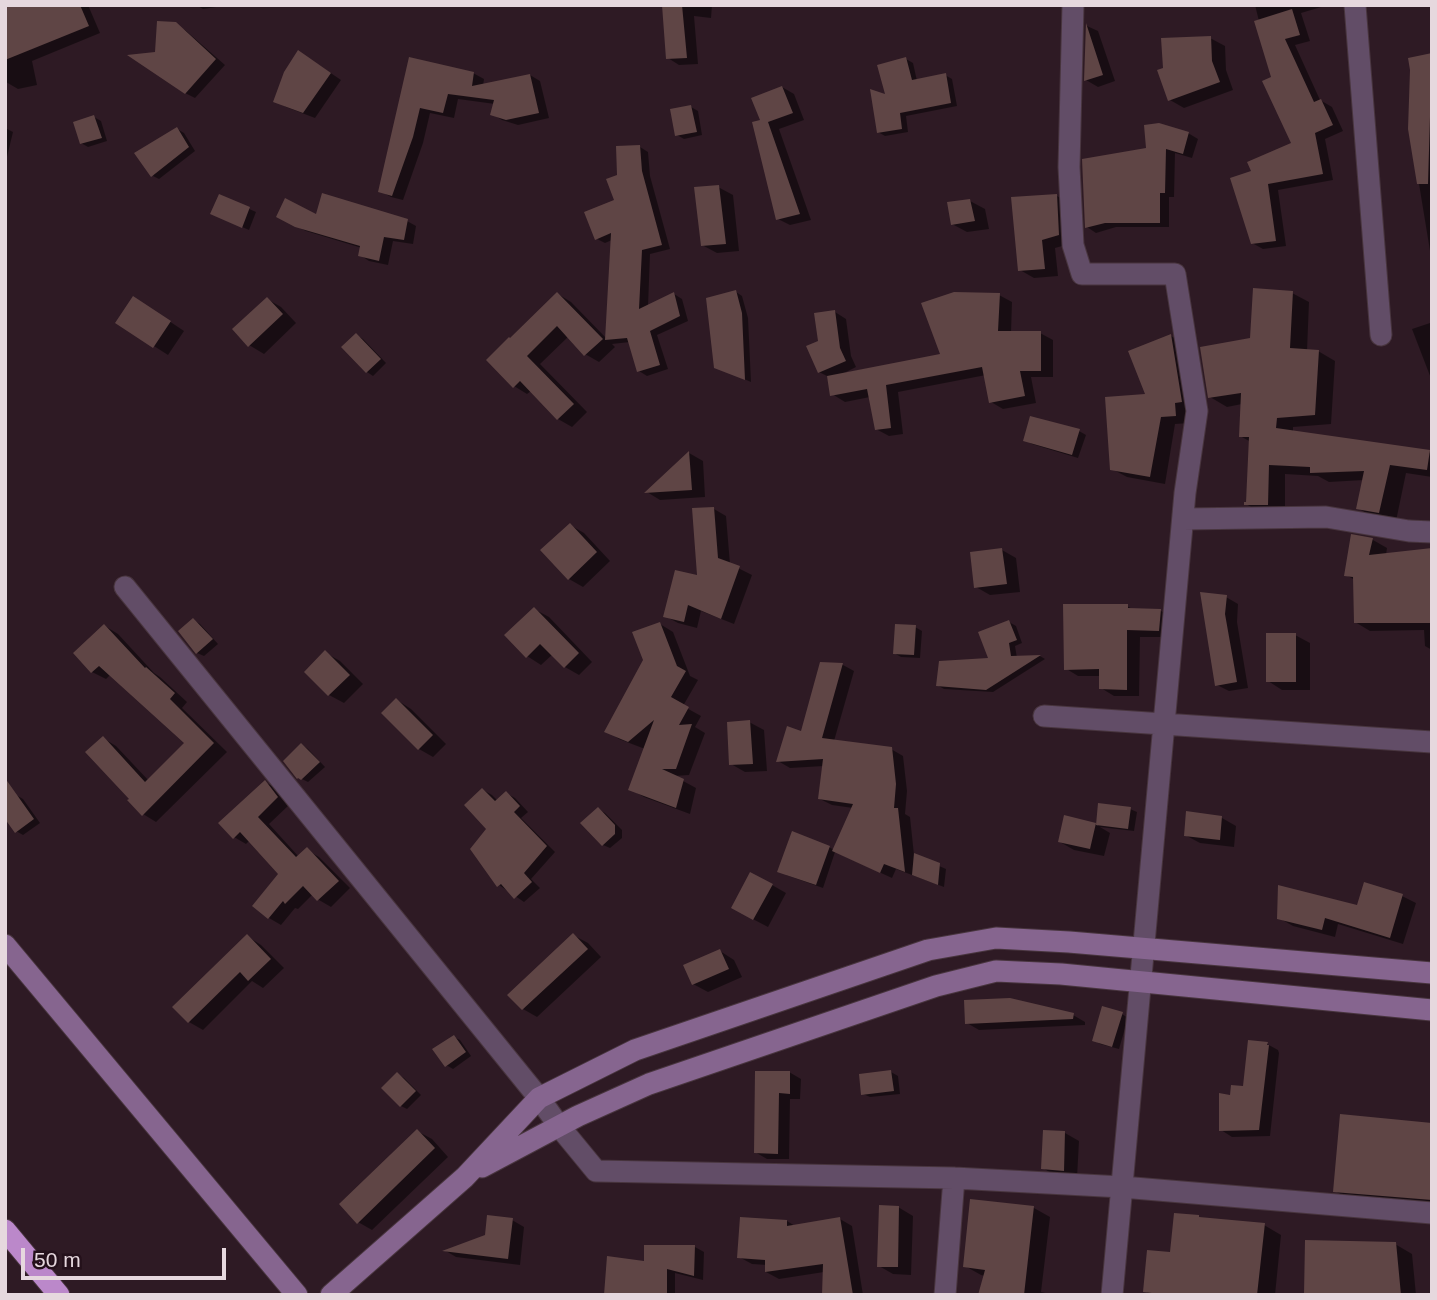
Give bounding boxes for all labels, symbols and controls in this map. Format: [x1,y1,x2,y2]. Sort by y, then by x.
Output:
scale bar [24,1234,229,1278]
text: 50 m [34,1248,81,1271]

